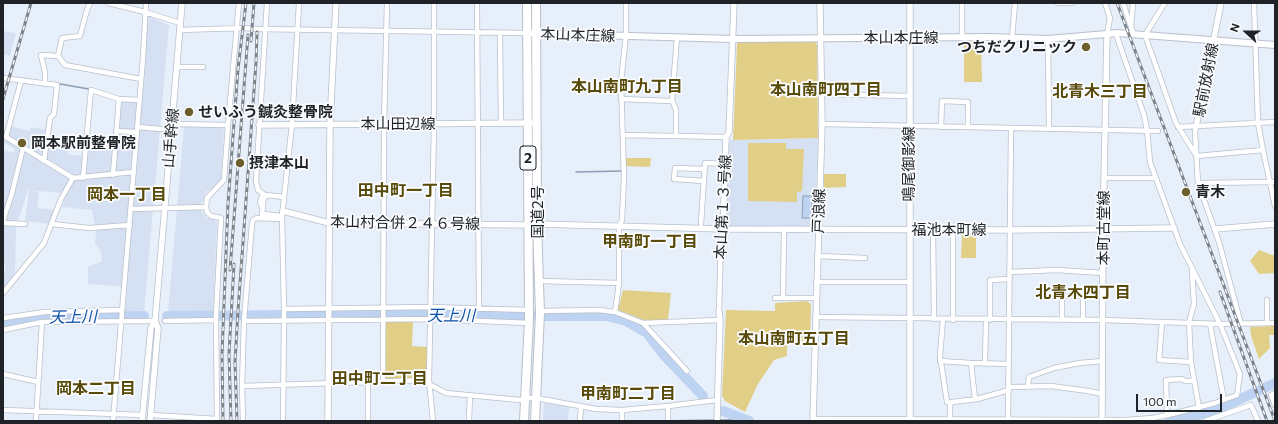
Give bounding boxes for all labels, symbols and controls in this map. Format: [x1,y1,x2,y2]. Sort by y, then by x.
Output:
north arrow [1226,12,1266,52]
text: N [1227,21,1242,34]
street label: 本山本庄線 [540,25,616,45]
street label: 本山本庄線 [864,29,938,47]
place label: つちだクリニック [957,38,1077,56]
marker: つちだクリニック [1080,41,1092,53]
street label: 駅前放射線 [1190,41,1222,119]
district label: 本山南町九丁目 [571,77,683,97]
district label: 本山南町四丁目 [770,80,882,100]
district label: 北青木三丁目 [1052,82,1148,102]
place label: せいふう鍼灸整骨院 [198,103,333,121]
marker: せいふう鍼灸整骨院 [183,106,195,118]
street label: 山手幹線 [159,107,183,169]
street label: 本山田辺線 [361,115,435,133]
street label: 鳴尾御影線 [900,127,918,201]
place label: 岡本駅前整骨院 [31,134,136,152]
marker: 岡本駅前整骨院 [16,137,28,149]
road number: 2 [520,146,536,170]
place label: 摂津本山 [249,154,309,172]
street label: 本山第１３号線 [711,154,735,260]
marker: 摂津本山 [234,157,246,169]
district label: 田中町一丁目 [358,181,454,201]
place label: 青木 [1195,183,1225,201]
district label: 岡本一丁目 [87,185,167,205]
street label: 国道2号 [529,185,547,239]
marker: 青木 [1180,186,1192,198]
street label: 戸浪線 [809,188,829,234]
street label: 本町古堂線 [1095,191,1113,265]
street label: 本山村合併２４６号線 [330,213,480,233]
street label: 福池本町線 [912,221,986,239]
district label: 甲南町一丁目 [602,232,698,252]
district label: 北青木四丁目 [1035,283,1131,303]
water label: 天上川 [427,306,475,326]
water label: 天上川 [49,307,97,327]
district label: 本山南町五丁目 [738,329,850,349]
district label: 田中町二丁目 [332,369,428,389]
district label: 岡本二丁目 [56,379,136,399]
district label: 甲南町二丁目 [580,384,676,404]
scale bar [1138,386,1224,412]
text: 100 m [1143,394,1177,408]

